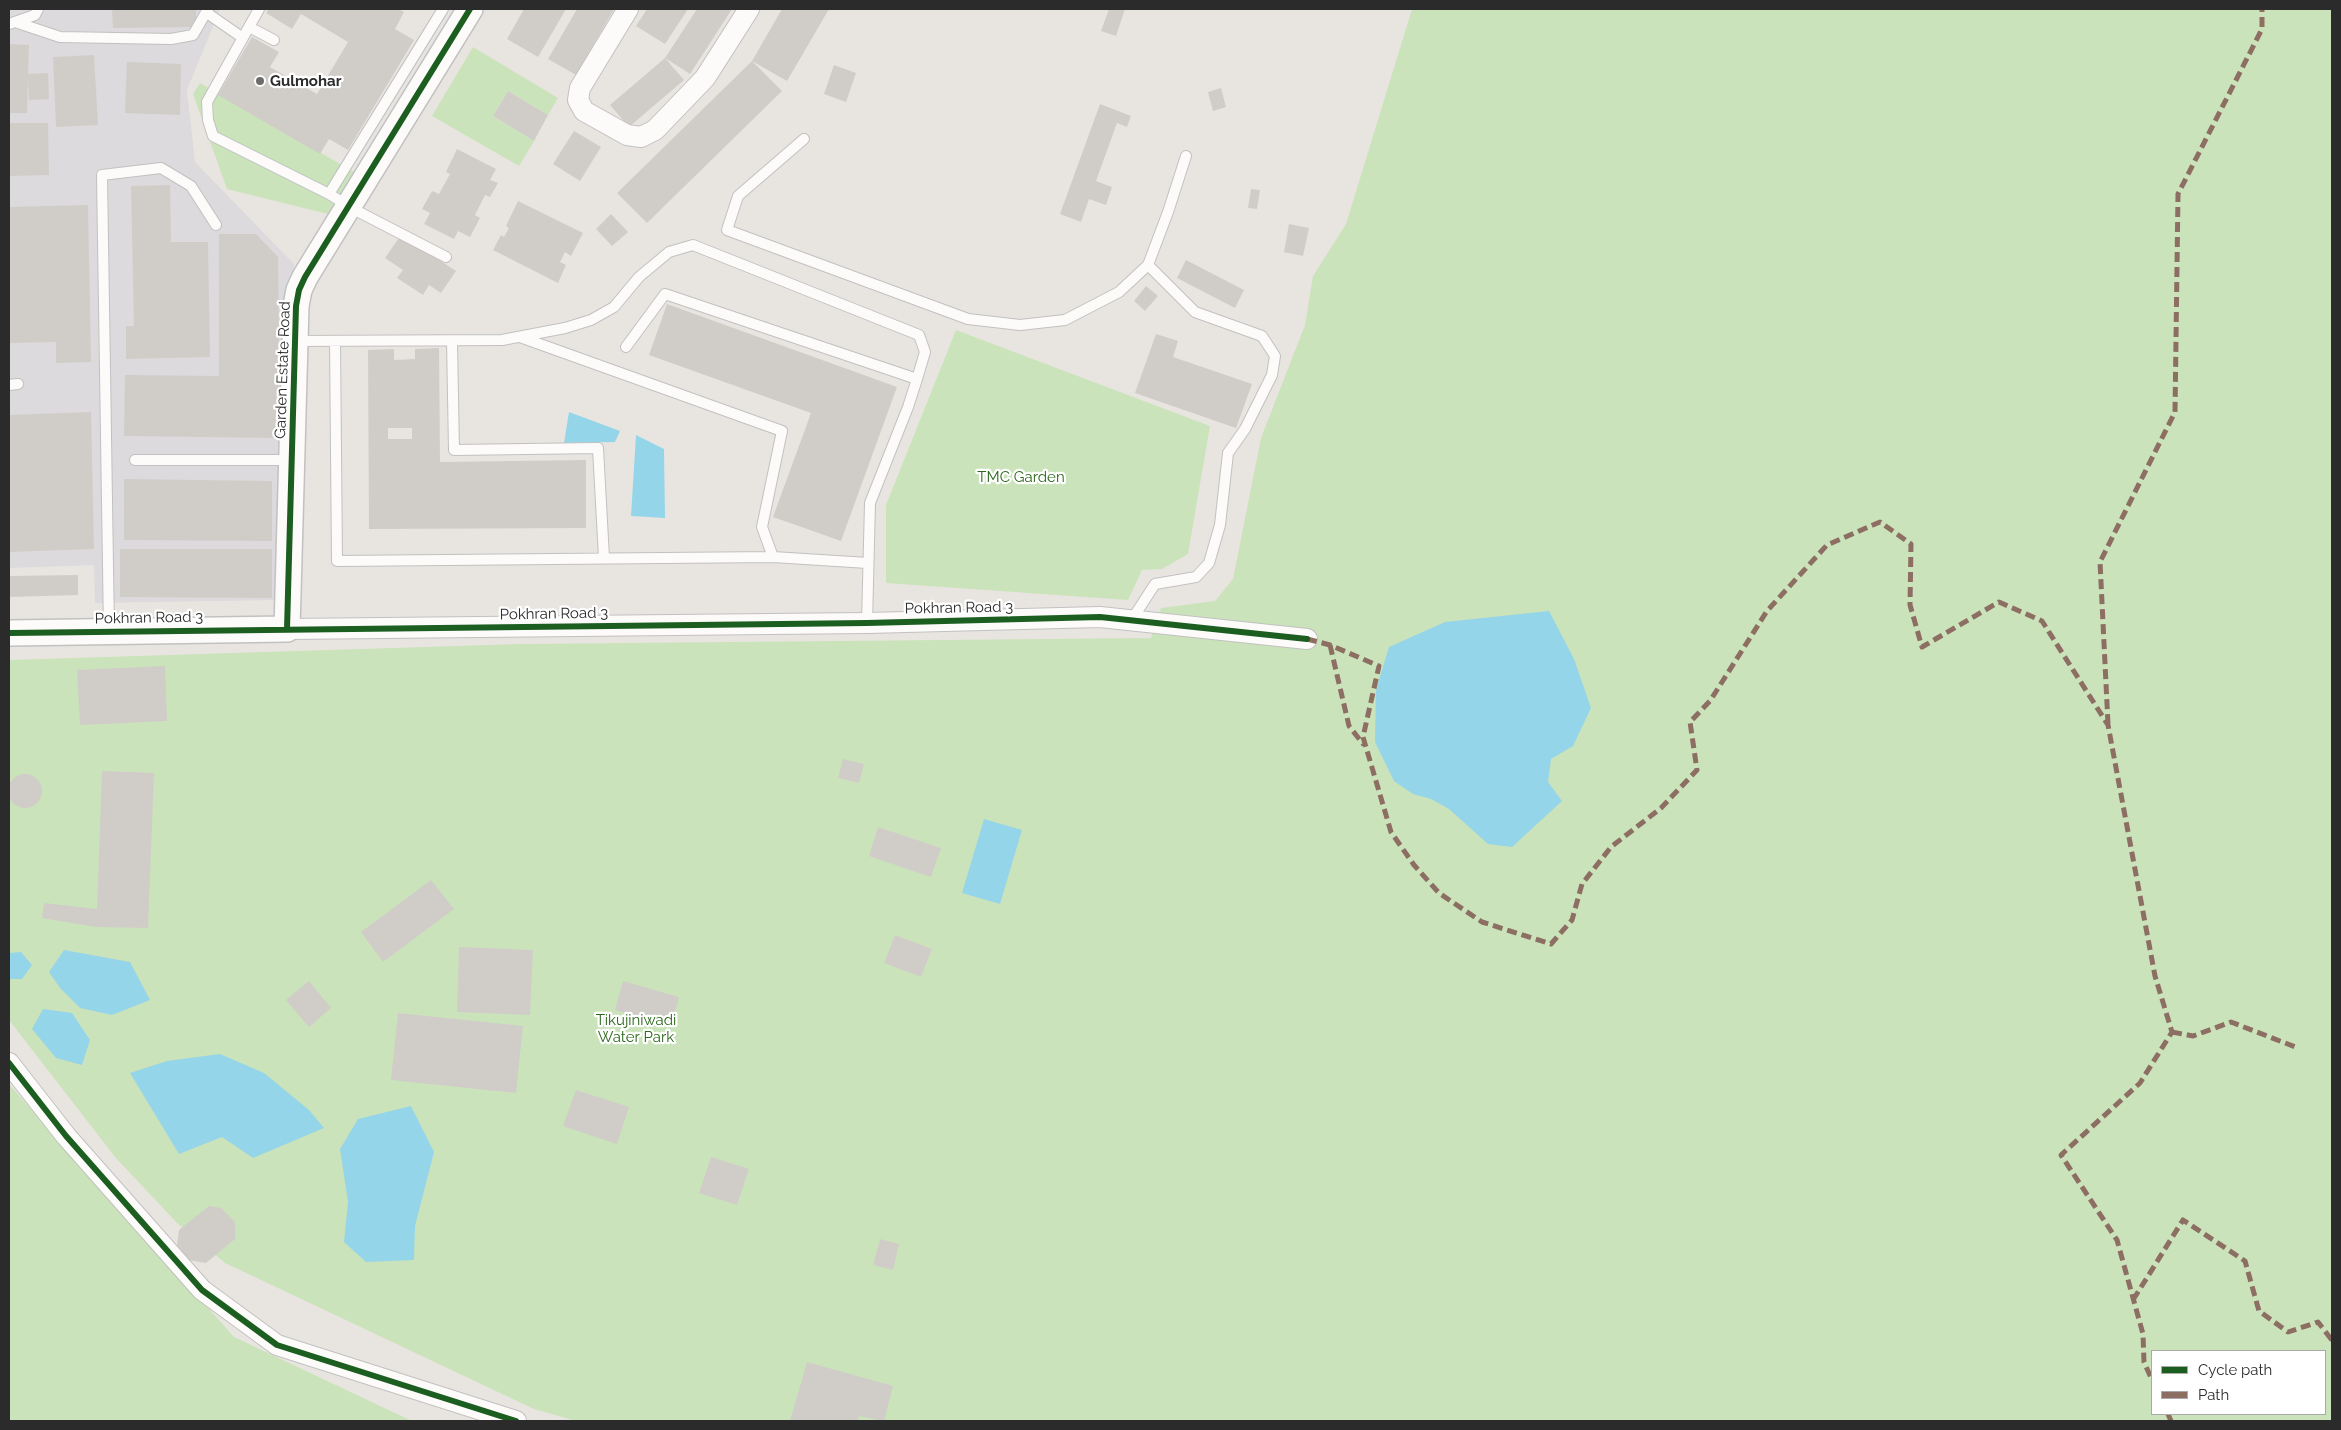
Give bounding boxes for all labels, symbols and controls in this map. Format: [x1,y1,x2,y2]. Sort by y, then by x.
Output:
place label: Gulmohar [270,72,341,90]
marker: Gulmohar [254,75,266,87]
street label: Garden Estate Road [272,301,294,439]
park label: TMC Garden [977,468,1065,486]
street label: Pokhran Road 3 [905,598,1013,618]
street label: Pokhran Road 3 [500,604,608,624]
street label: Pokhran Road 3 [95,608,203,628]
park label: Tikujiniwadi Water Park [596,1011,676,1046]
legend [2151,1350,2326,1415]
text: Cycle path [2198,1361,2272,1379]
text: Path [2198,1386,2229,1404]

